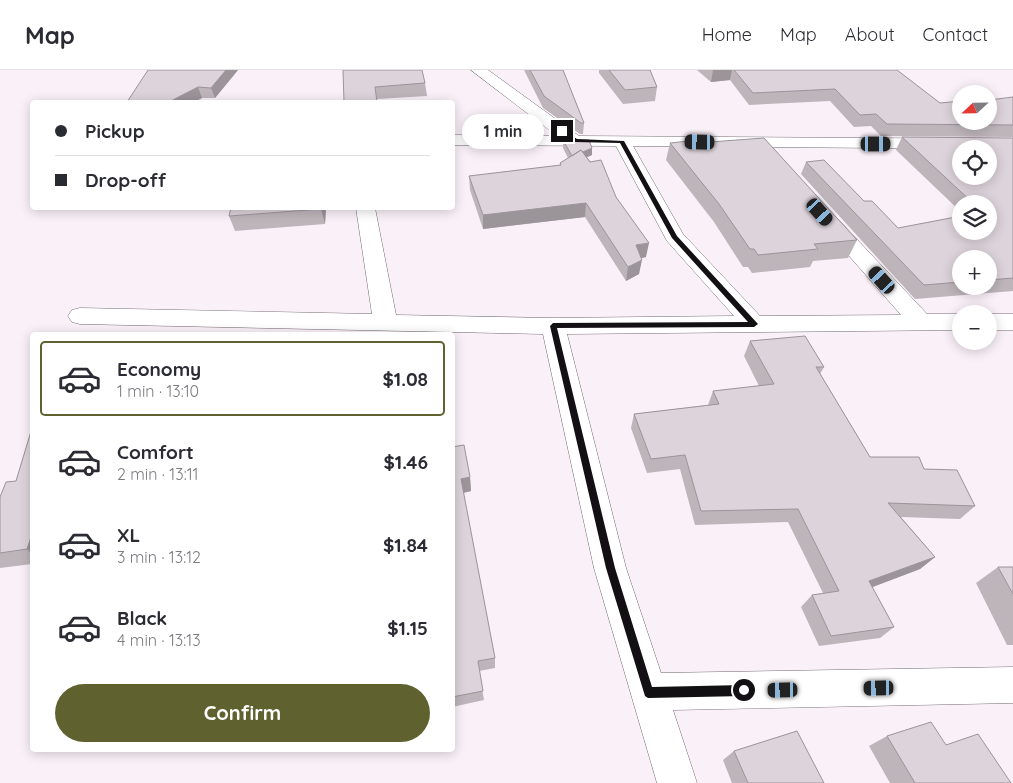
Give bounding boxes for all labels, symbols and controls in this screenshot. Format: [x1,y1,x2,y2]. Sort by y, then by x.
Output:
text: Map [25,20,75,50]
text: Home [702,23,752,46]
text: Map [780,23,817,46]
text: About [845,23,895,46]
text: Contact [923,23,988,46]
north arrow [952,85,998,130]
map controls [952,85,997,350]
callout: 1 min [462,114,544,148]
text: Pickup [85,119,145,143]
route end [551,120,573,142]
text: 1 min [484,121,522,141]
car [684,134,715,150]
car [861,137,891,152]
button: locate [952,140,997,185]
text: Drop-off [85,168,166,192]
button: layers [952,195,997,240]
car [804,196,835,228]
button: + [952,250,997,295]
car [866,264,897,296]
button: − [952,305,997,350]
icon: car [57,356,102,401]
text: Economy [117,357,201,381]
text: $1.08 [382,367,428,391]
text: 1 min · 13:10 [117,381,199,401]
icon: car [57,439,102,484]
text: Comfort [117,440,194,464]
text: $1.46 [383,450,428,474]
text: 2 min · 13:11 [117,464,199,484]
icon: car [57,522,102,567]
text: XL [117,523,140,547]
text: $1.84 [383,533,428,557]
text: 3 min · 13:12 [117,547,201,567]
icon: car [57,605,102,650]
text: Black [117,606,167,630]
text: $1.15 [387,616,428,640]
text: 4 min · 13:13 [117,630,201,650]
route start [733,679,755,701]
car [863,680,894,696]
car [767,682,798,698]
button: Confirm [55,684,430,742]

